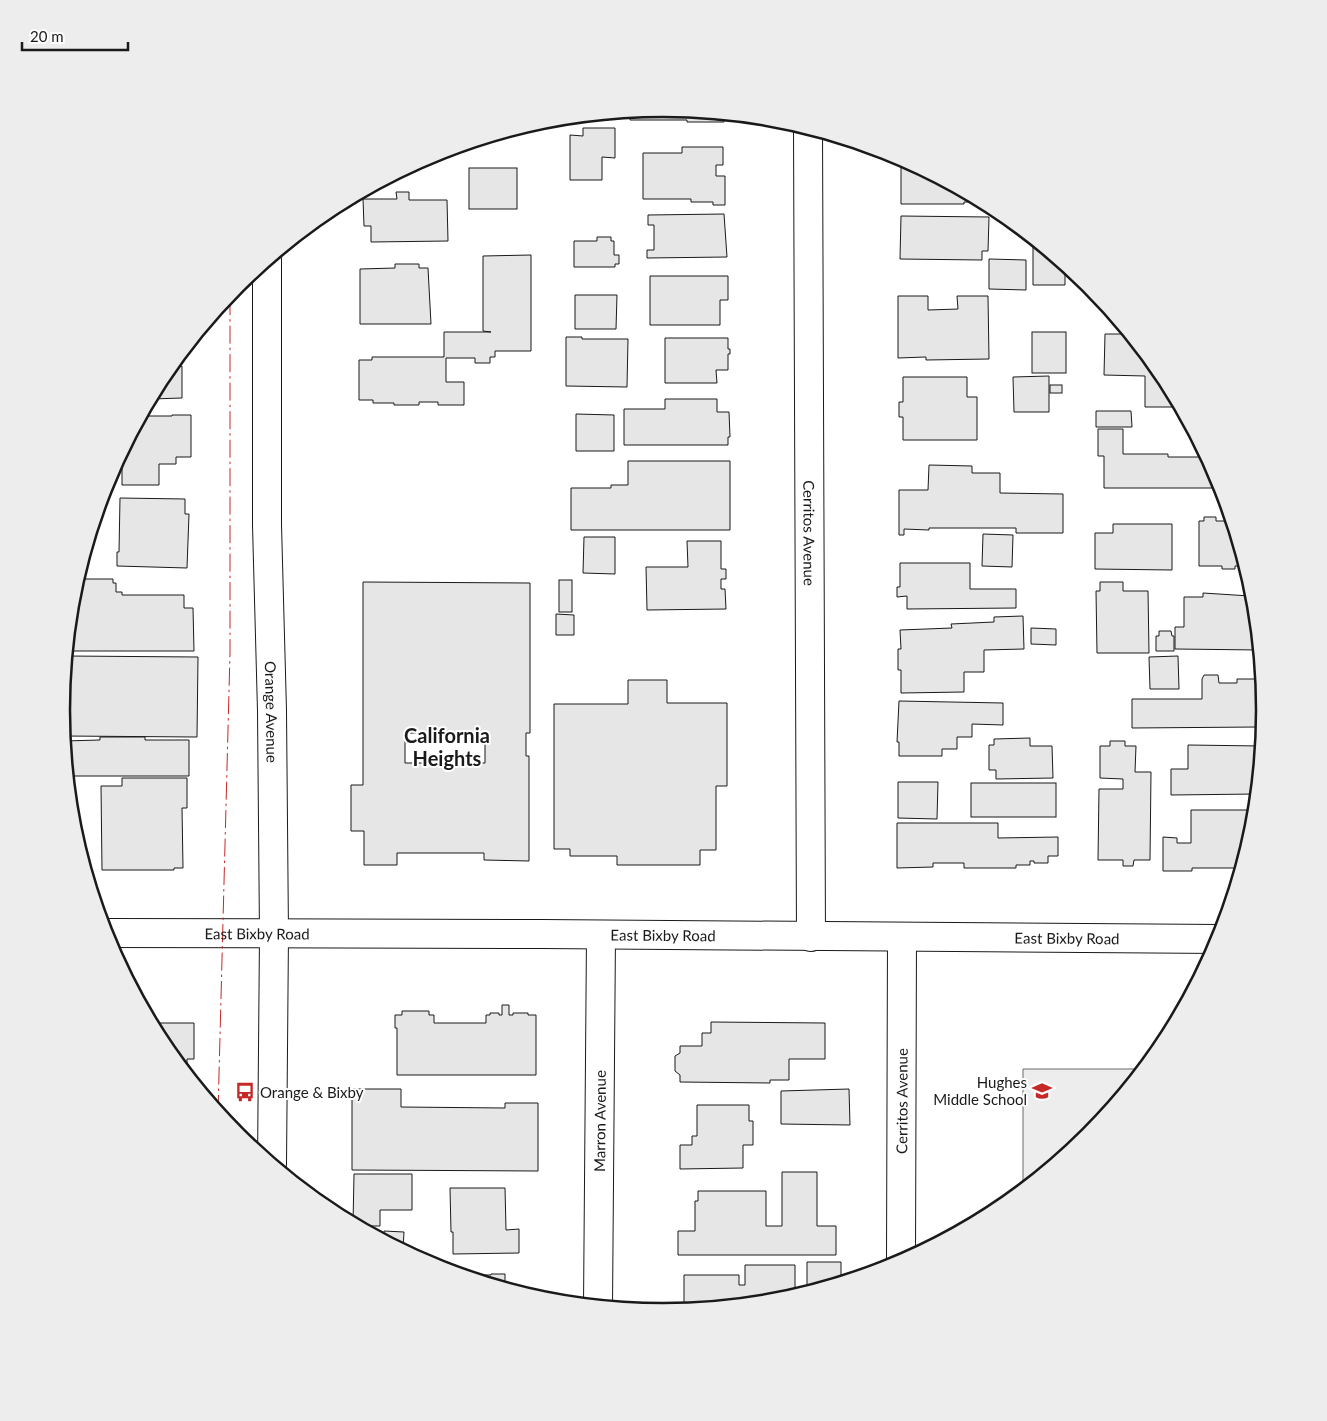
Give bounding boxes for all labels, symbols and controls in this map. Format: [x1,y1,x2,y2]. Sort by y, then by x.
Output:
scale bar [22,20,129,52]
text: 20 m [30,27,64,45]
street label: Cerritos Avenue [800,480,819,586]
street label: Orange Avenue [262,661,281,763]
district label: California Heights [404,723,490,770]
street label: East Bixby Road [204,924,310,942]
street label: East Bixby Road [610,926,716,944]
street label: East Bixby Road [1014,928,1120,947]
street label: Cerritos Avenue [892,1048,911,1154]
street label: Marron Avenue [590,1070,609,1172]
place label: Hughes Middle School [933,1073,1027,1108]
school or university icon: Hughes Middle School [1031,1080,1053,1102]
bus stop icon: Orange & Bixby [234,1081,256,1103]
place label: Orange & Bixby [260,1083,364,1101]

